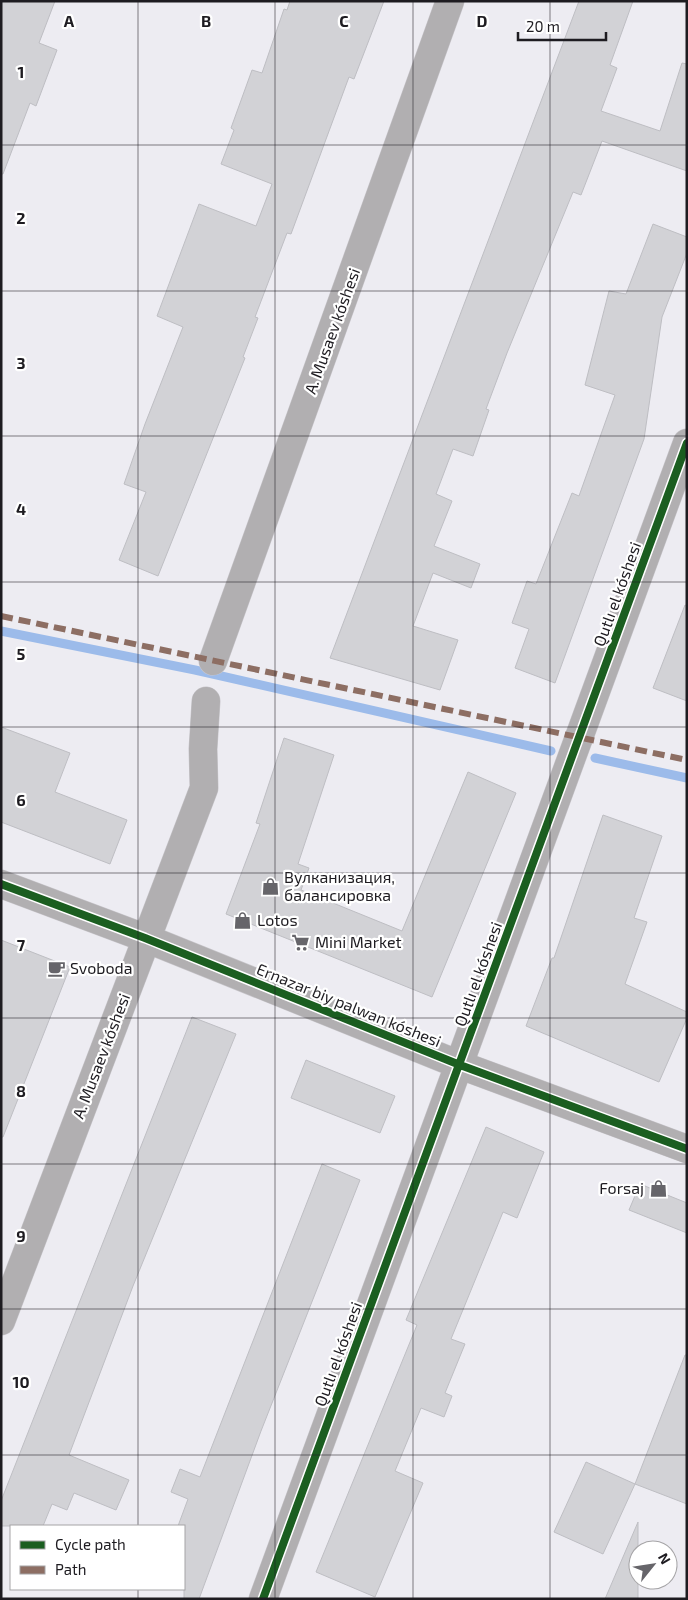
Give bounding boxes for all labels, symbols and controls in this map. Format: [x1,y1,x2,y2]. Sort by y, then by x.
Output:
scale bar [518,10,606,42]
text: A [64,11,75,30]
text: B [201,11,211,30]
text: C [339,11,349,30]
text: D [477,11,488,30]
text: 20 m [526,17,560,35]
text: 1 [18,62,24,81]
text: 2 [16,208,26,227]
street label: A. Musaev kóshesi [300,265,363,396]
text: 3 [16,353,26,372]
text: 4 [16,499,26,518]
street label: Qutlı el kóshesi [589,539,645,649]
text: 5 [17,644,26,663]
text: 6 [16,790,26,809]
place label: Вулканизация, балансировка [284,867,395,904]
shop icon: Вулканизация, балансировка [260,876,280,896]
shop icon: Lotos [233,910,253,930]
place label: Lotos [257,910,298,929]
street label: Qutlı el kóshesi [450,919,506,1029]
supermarket icon: Mini Market [291,932,311,952]
place label: Mini Market [315,932,402,951]
text: 7 [17,935,26,954]
cafe icon: Svoboda [46,958,66,978]
place label: Svoboda [70,958,133,977]
street label: Ernazar biy palwan kóshesi [254,959,444,1050]
street label: A. Musaev kóshesi [68,991,133,1121]
text: 8 [16,1081,26,1100]
place label: Forsaj [599,1178,644,1198]
shop icon: Forsaj [648,1178,668,1198]
text: 9 [16,1226,26,1245]
street label: Qutlı el kóshesi [310,1299,366,1409]
text: 10 [12,1372,30,1391]
legend [10,1525,185,1590]
text: Cycle path [55,1535,126,1553]
north arrow [628,1540,678,1590]
text: N [655,1550,675,1567]
text: Path [55,1560,86,1578]

